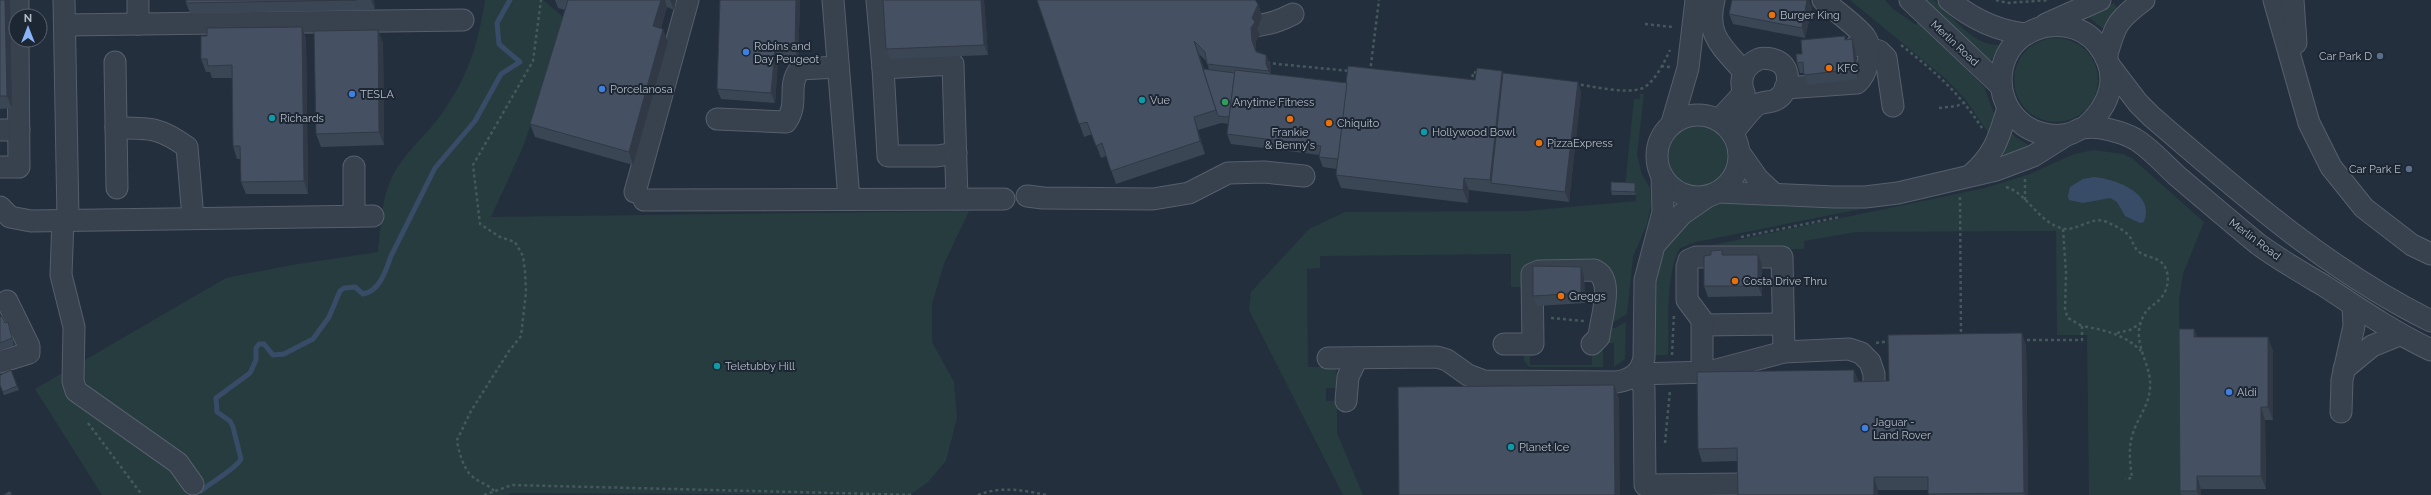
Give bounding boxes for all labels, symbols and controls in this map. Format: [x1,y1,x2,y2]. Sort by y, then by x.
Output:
north arrow [8,8,48,48]
place label: Burger King [1780,9,1840,22]
marker: Burger King [1767,10,1777,20]
text: N [24,12,32,25]
street label: Merlin Road [1928,18,1981,69]
place label: Robins and Day Peugeot [754,40,820,66]
marker: Robins and Day Peugeot [741,47,751,57]
place label: Car Park D [2319,50,2372,63]
marker: Car Park D [2375,51,2385,61]
place label: KFC [1837,62,1858,75]
marker: KFC [1824,63,1834,73]
place label: Porcelanosa [610,83,673,96]
marker: Porcelanosa [597,84,607,94]
place label: TESLA [360,88,394,101]
marker: TESLA [347,89,357,99]
place label: Vue [1150,94,1171,107]
marker: Vue [1137,95,1147,105]
place label: Anytime Fitness [1233,96,1314,109]
marker: Anytime Fitness [1220,97,1230,107]
place label: Richards [280,112,324,125]
marker: Richards [267,113,277,123]
marker: Frankie & Benny's [1285,114,1295,124]
place label: Chiquito [1337,117,1380,130]
marker: Chiquito [1324,118,1334,128]
place label: Frankie & Benny's [1265,126,1315,152]
place label: Hollywood Bowl [1432,126,1515,139]
marker: Hollywood Bowl [1419,127,1429,137]
place label: PizzaExpress [1547,137,1613,150]
marker: PizzaExpress [1534,138,1544,148]
place label: Car Park E [2349,163,2401,176]
marker: Car Park E [2404,164,2414,174]
street label: Merlin Road [2226,216,2283,263]
place label: Costa Drive Thru [1743,275,1827,288]
marker: Costa Drive Thru [1730,276,1740,286]
place label: Greggs [1569,290,1606,303]
marker: Greggs [1556,291,1566,301]
place label: Teletubby Hill [725,360,795,373]
marker: Teletubby Hill [712,361,722,371]
place label: Aldi [2237,386,2257,399]
marker: Aldi [2224,387,2234,397]
place label: Jaguar - Land Rover [1873,416,1931,442]
marker: Jaguar - Land Rover [1860,423,1870,433]
place label: Planet Ice [1519,441,1570,454]
marker: Planet Ice [1506,442,1516,452]

